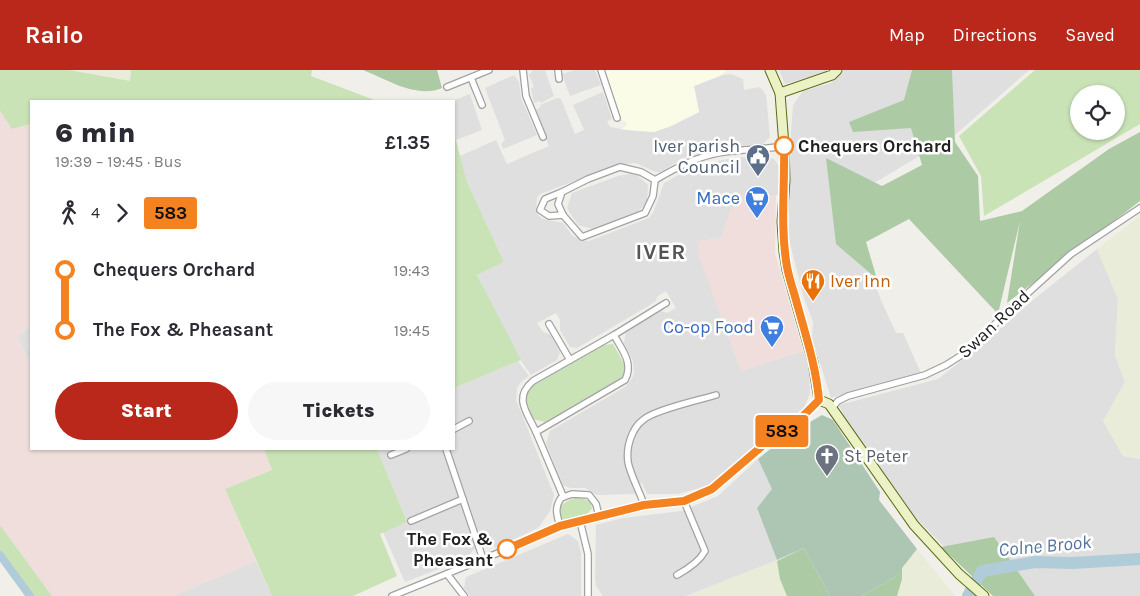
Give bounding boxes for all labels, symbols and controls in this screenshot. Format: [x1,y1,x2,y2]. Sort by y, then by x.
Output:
text: Railo [25,21,83,49]
text: Map [889,24,925,46]
text: Directions [953,24,1037,46]
text: Saved [1065,24,1115,46]
map controls [1070,85,1125,140]
button: locate [1070,85,1125,140]
text: 6 min [55,116,136,149]
text: £1.35 [385,132,430,154]
place label: Iver parish Council [653,135,740,178]
place label: Chequers Orchard [798,135,952,157]
marker: Chequers Orchard [774,136,794,156]
public building icon: Iver parish Council [745,143,771,177]
text: 19:39 – 19:45 · Bus [55,152,182,171]
supermarket icon: Mace [744,185,770,219]
place label: Mace [696,187,740,209]
icon: walk [55,199,83,227]
icon: forward [108,199,136,227]
text: 583 [154,202,187,224]
text: 4 [91,203,100,222]
district label: IVER [635,239,687,265]
text: Chequers Orchard [93,259,255,281]
text: 19:43 [393,261,430,280]
restaurant icon: Iver Inn [800,268,826,302]
place label: Iver Inn [830,270,891,292]
street label: Swan Road [953,285,1035,363]
supermarket icon: Co-op Food [759,314,785,348]
place label: Co-op Food [663,316,754,338]
text: The Fox & Pheasant [93,319,273,341]
text: 19:45 [394,321,430,340]
button: Start [55,382,238,440]
button: Tickets [248,382,430,440]
line badge: 583 [753,415,811,447]
text: 583 [765,420,799,442]
church icon: St Peter [814,443,840,477]
place label: St Peter [844,445,908,467]
place label: The Fox & Pheasant [407,528,493,571]
water label: Colne Brook [998,531,1093,561]
marker: The Fox & Pheasant [497,539,517,559]

